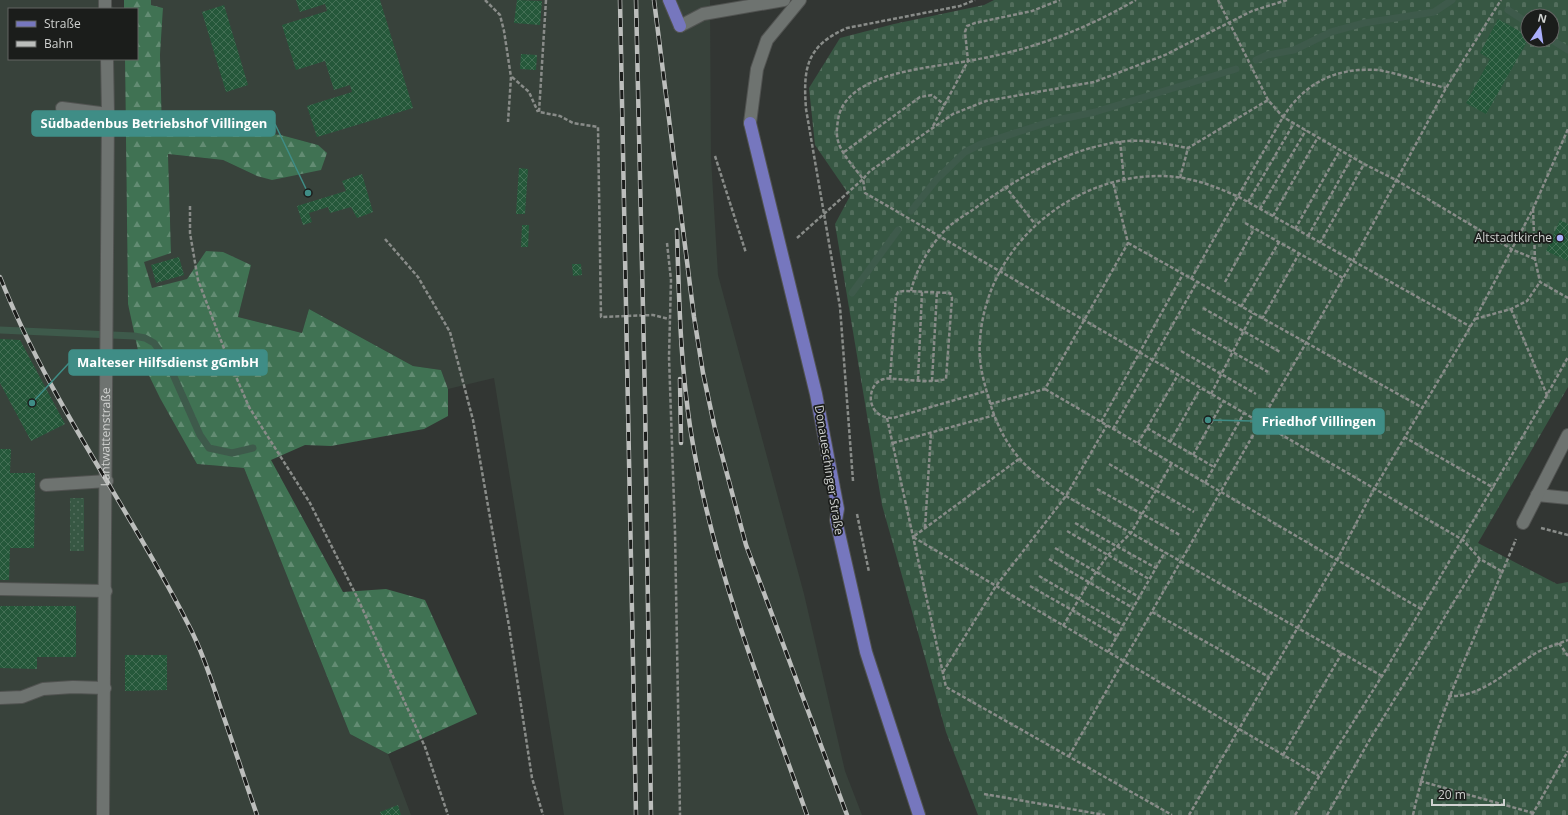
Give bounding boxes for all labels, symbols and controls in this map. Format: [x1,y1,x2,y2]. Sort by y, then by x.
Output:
legend [8,8,138,60]
north arrow [1520,8,1560,48]
text: N [1536,9,1548,26]
text: Straße [44,15,81,32]
text: Bahn [44,35,73,52]
callout: Südbadenbus Betriebshof Villingen [32,111,275,136]
text: Südbadenbus Betriebshof Villingen [41,114,267,132]
place label: Altstadtkirche [1475,229,1552,246]
marker: Altstadtkirche [1555,233,1565,243]
callout: Malteser Hilfsdienst gGmbH [69,350,267,375]
text: Malteser Hilfsdienst gGmbH [77,353,259,371]
street label: Lantwattenstraße [96,387,114,487]
street label: Donaueschinger Straße [811,404,848,536]
callout: Friedhof Villingen [1253,409,1384,434]
text: Friedhof Villingen [1262,412,1376,430]
scale bar [1432,781,1504,807]
text: 20 m [1438,786,1466,803]

